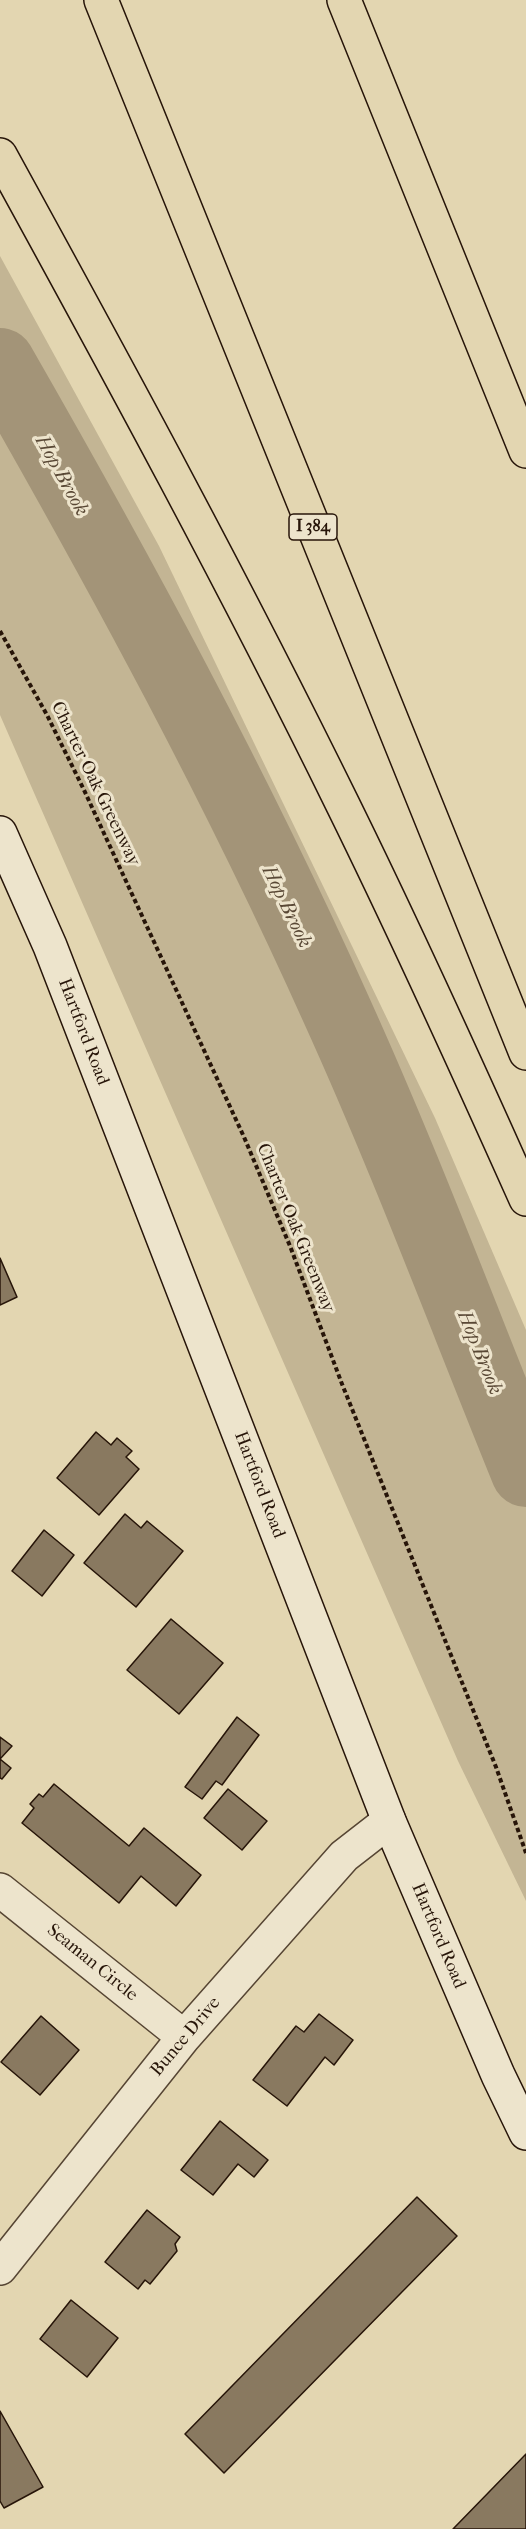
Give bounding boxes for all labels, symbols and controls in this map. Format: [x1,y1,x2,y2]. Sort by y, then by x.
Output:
water label: Hop Brook [29,432,93,520]
road number: I 384 [289,514,337,540]
street label: Charter Oak Greenway [46,698,144,870]
water label: Hop Brook [256,862,316,952]
street label: Hartford Road [53,976,113,1088]
street label: Charter Oak Greenway [251,1141,339,1315]
water label: Hop Brook [451,1308,507,1398]
street label: Hartford Road [229,1429,289,1541]
street label: Hartford Road [406,1880,470,1992]
street label: Seaman Circle [42,1920,142,2006]
street label: Bunce Drive [147,1993,225,2081]

